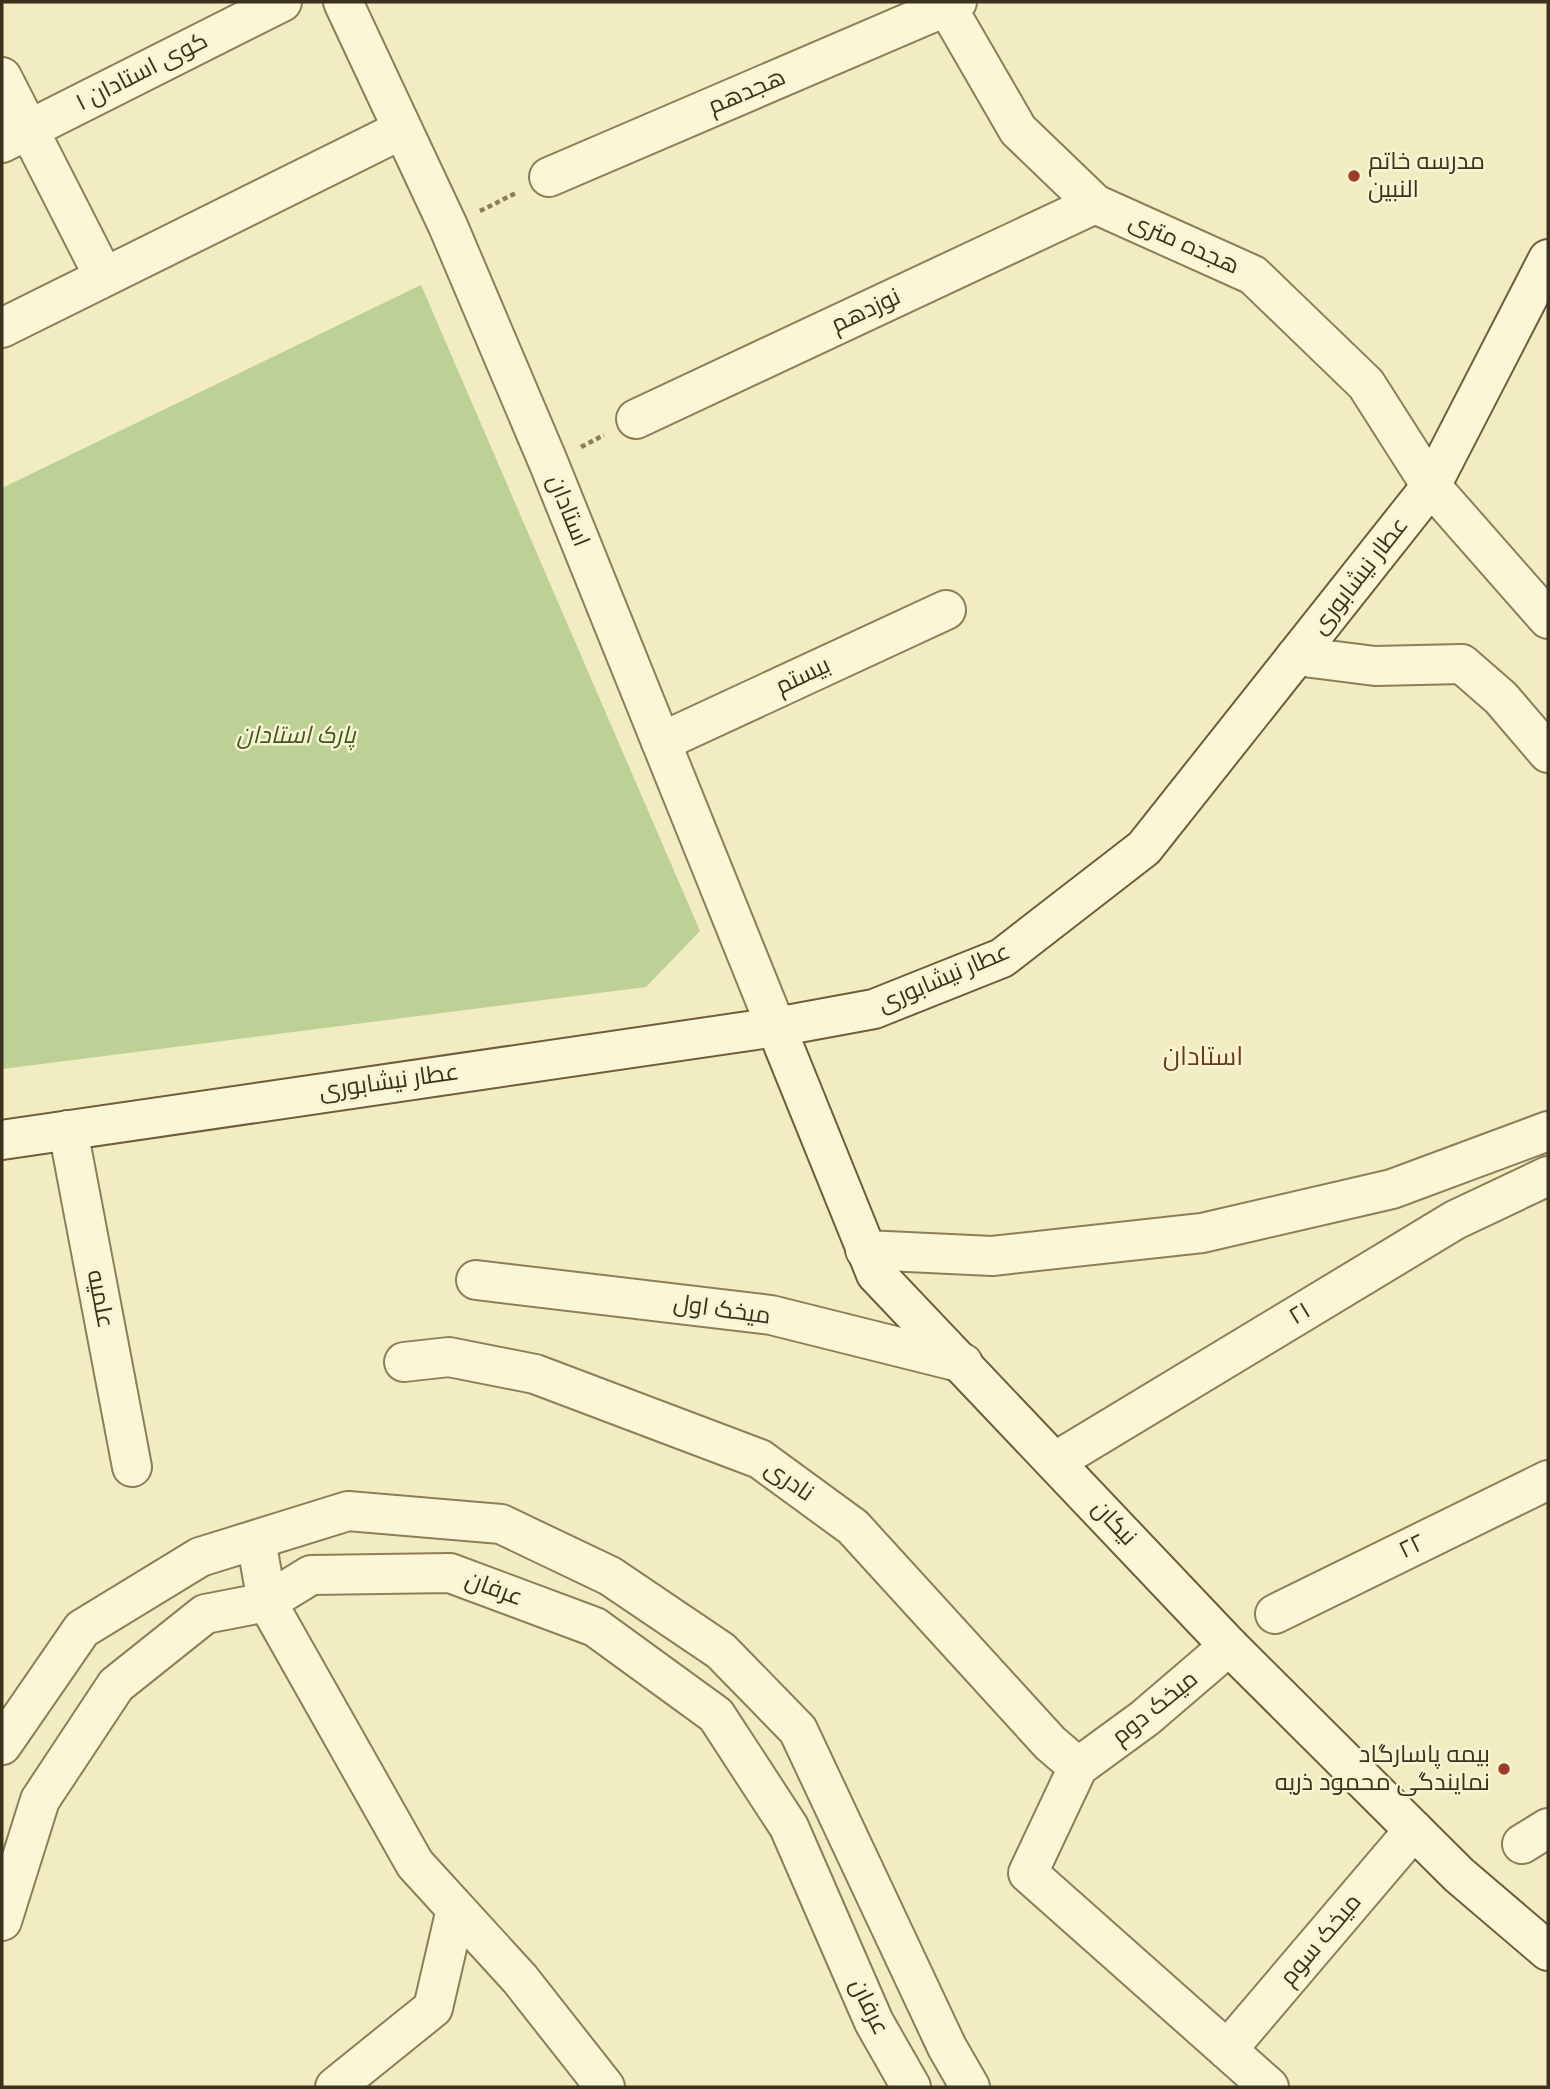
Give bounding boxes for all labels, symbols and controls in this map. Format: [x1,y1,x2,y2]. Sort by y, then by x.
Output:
street label: کوی استادان ۱ [70,23,214,121]
street label: هجدهم [703,60,791,124]
place label: مدرسه خاتم النبین [1368,144,1485,208]
marker: مدرسه خاتم النبین [1346,168,1362,184]
street label: هجده متری [1123,204,1245,284]
street label: نوزدهم [825,279,907,343]
street label: استادان [537,470,599,552]
street label: عطار نیشابوری [1302,509,1418,643]
street label: بیستم [770,648,836,704]
park label: پارک استادان [237,718,357,754]
street label: عطار نیشابوری [872,934,1016,1022]
district label: استادان [1163,1037,1243,1077]
street label: عطار نیشابوری [317,1054,461,1110]
street label: علمیه [77,1267,123,1331]
street label: میخک اول [671,1285,773,1335]
street label: ۲۱ [1282,1293,1318,1335]
street label: نادری [757,1451,821,1511]
street label: نیکان [1083,1492,1145,1554]
street label: ۲۲ [1393,1525,1431,1569]
street label: عرفان [460,1562,528,1616]
street label: میخک دوم [1104,1662,1206,1754]
place label: بیمه پاسارگاد نمایندگی محمود ذریه [1275,1737,1490,1801]
marker: بیمه پاسارگاد نمایندگی محمود ذریه [1496,1761,1512,1777]
street label: میخک سوم [1271,1886,1371,1994]
street label: عرفان [840,1973,898,2041]

